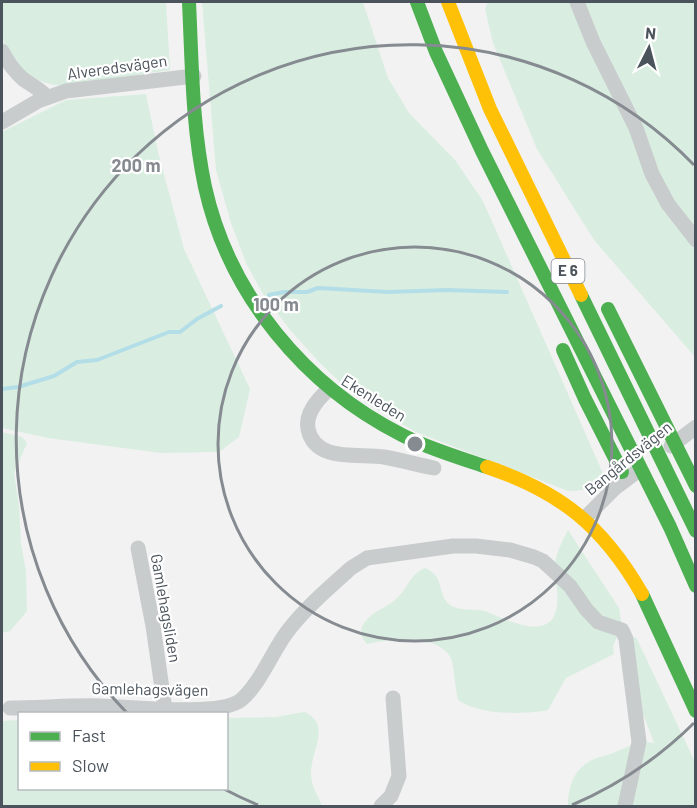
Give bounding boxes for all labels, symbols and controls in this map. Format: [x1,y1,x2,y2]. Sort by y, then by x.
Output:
north arrow [619,18,679,78]
text: N [644,23,657,43]
street label: Alveredsvägen [66,50,168,83]
text: 200 m [111,154,161,176]
road number: E 6 [552,259,584,283]
text: 100 m [253,293,299,315]
street label: Ekenleden [338,370,410,425]
street label: Bangårdsvägen [580,417,675,498]
centre of rings [405,434,425,454]
street label: Gamlehagsliden [148,552,185,664]
street label: Gamlehagsvägen [91,678,209,699]
legend [18,712,228,790]
text: Fast [72,724,106,746]
text: Slow [72,754,109,776]

